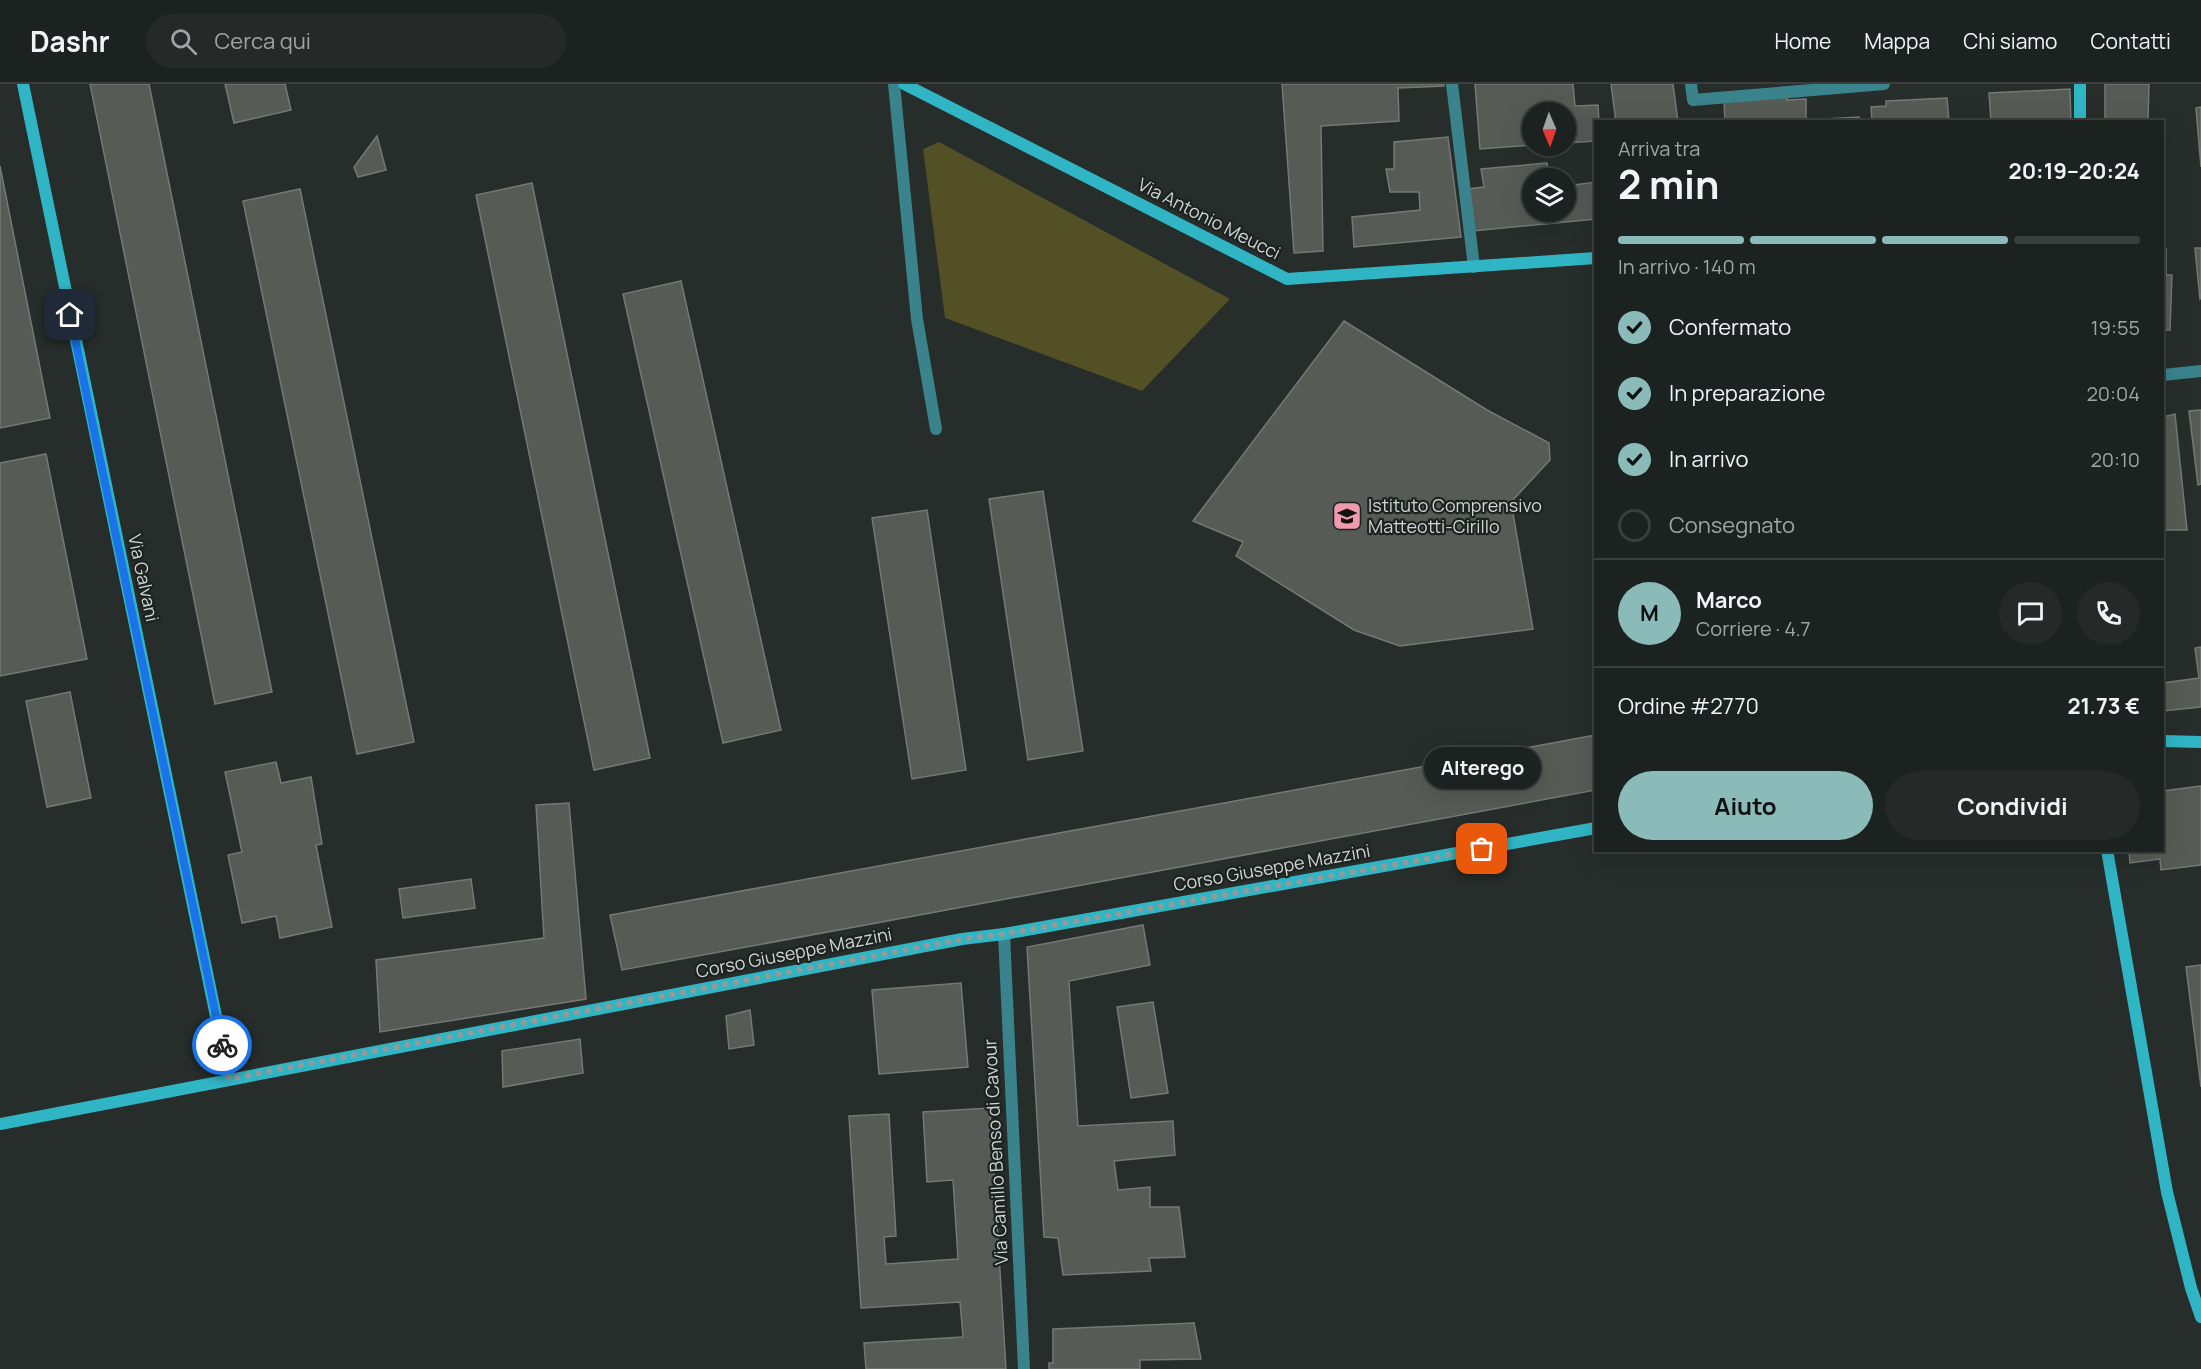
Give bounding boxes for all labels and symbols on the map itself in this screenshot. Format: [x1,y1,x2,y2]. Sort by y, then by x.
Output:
north arrow [1522,102,1576,156]
street label: Via Antonio Meucci [1134,172,1285,264]
pin [44,289,95,340]
place label: Istituto Comprensivo Matteotti-Cirillo [1368,493,1542,538]
school or university icon: Istituto Comprensivo Matteotti-Cirillo [1331,500,1363,532]
street label: Via Galvani [123,532,165,624]
callout: Alterego [1424,747,1540,789]
pin [1456,823,1507,874]
street label: Corso Giuseppe Mazzini [1172,838,1372,896]
street label: Corso Giuseppe Mazzini [694,921,894,983]
courier [192,1015,252,1075]
street label: Via Camillo Benso di Cavour [977,1038,1013,1266]

